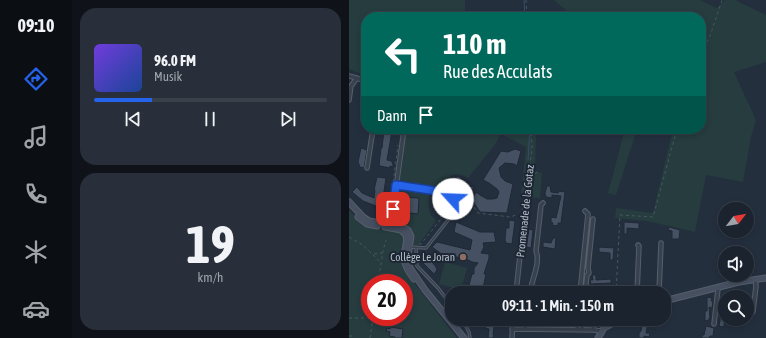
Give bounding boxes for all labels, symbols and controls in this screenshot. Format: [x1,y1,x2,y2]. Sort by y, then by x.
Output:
text: 09:10 [17,15,55,36]
icon: left [377,28,429,80]
text: 110 m [443,28,506,60]
text: 96.0 FM [154,52,196,69]
text: Rue des Acculats [443,61,552,82]
icon: directions [22,65,50,93]
text: Musik [154,69,182,84]
icon: arrive [415,104,437,126]
text: Dann [377,107,407,124]
icon: previous [122,108,144,130]
icon: pause [199,108,221,130]
icon: next [277,108,299,130]
icon: music [22,123,50,151]
street label: Promenade de la Gotaz [514,164,536,258]
position arrow [432,178,474,220]
icon: phone [22,180,50,208]
pin [376,192,410,226]
icon: arrive [382,198,404,220]
north arrow [718,202,754,238]
map controls [718,202,754,326]
text: 19 [186,214,235,274]
icon: climate [22,238,50,266]
button: sound [718,246,754,282]
place label: Collège Le Joran [390,251,455,263]
marker: Collège Le Joran [458,252,468,262]
text: km/h [198,270,223,285]
speed limit sign: 20 [361,274,413,326]
button: search [718,290,754,326]
icon: car [22,295,50,323]
text: 09:11 · 1 Min. · 150 m [502,297,614,314]

